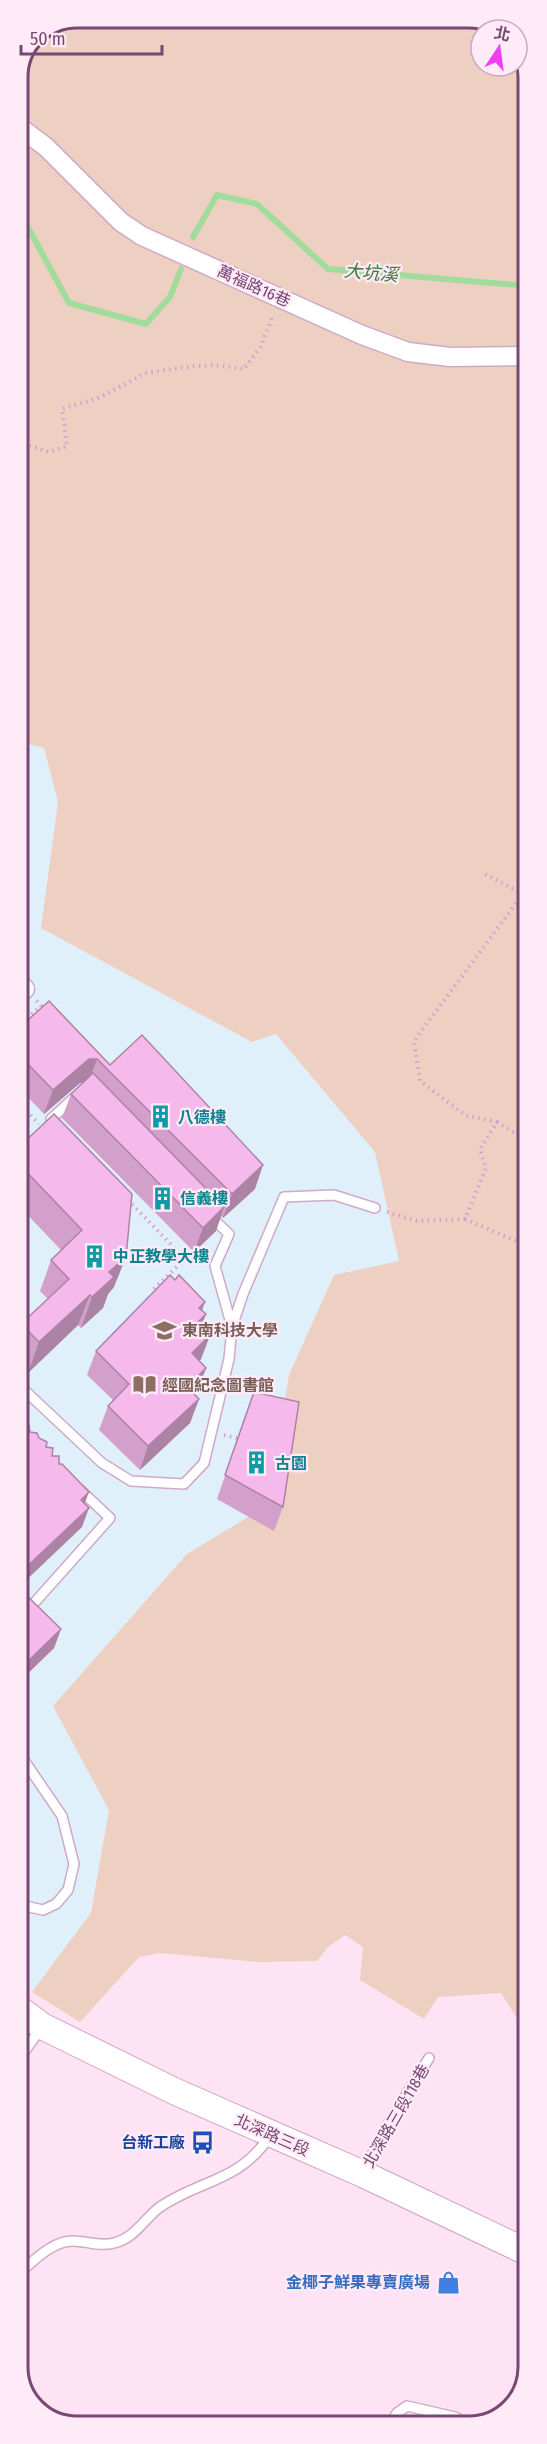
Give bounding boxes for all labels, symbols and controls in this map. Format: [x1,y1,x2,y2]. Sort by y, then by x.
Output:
scale bar [21,18,162,56]
north arrow [469,18,529,78]
text: 北 [492,23,512,45]
text: 50 m [30,28,66,50]
water label: 大坑溪 [343,260,402,287]
street label: 萬福路16巷 [214,261,294,311]
building icon: 八德樓 [147,1104,173,1130]
place label: 八德樓 [178,1108,226,1127]
building icon: 信義樓 [149,1185,175,1211]
place label: 信義樓 [180,1189,228,1208]
building icon: 中正教學大樓 [82,1243,108,1269]
place label: 中正教學大樓 [113,1247,209,1266]
school or university icon: 東南科技大學 [151,1317,177,1343]
place label: 東南科技大學 [182,1321,278,1340]
library icon: 經國紀念圖書館 [131,1372,157,1398]
place label: 經國紀念圖書館 [162,1376,274,1395]
building icon: 古園 [244,1450,270,1476]
place label: 古園 [275,1454,307,1473]
street label: 北深路三段118巷 [359,2061,433,2171]
street label: 北深路三段 [232,2110,312,2160]
bus stop icon: 台新工廠 [190,2129,216,2155]
place label: 台新工廠 [121,2133,185,2152]
shop icon: 金椰子鮮果專賣廣場 [435,2269,461,2295]
place label: 金椰子鮮果專賣廣場 [286,2273,430,2292]

